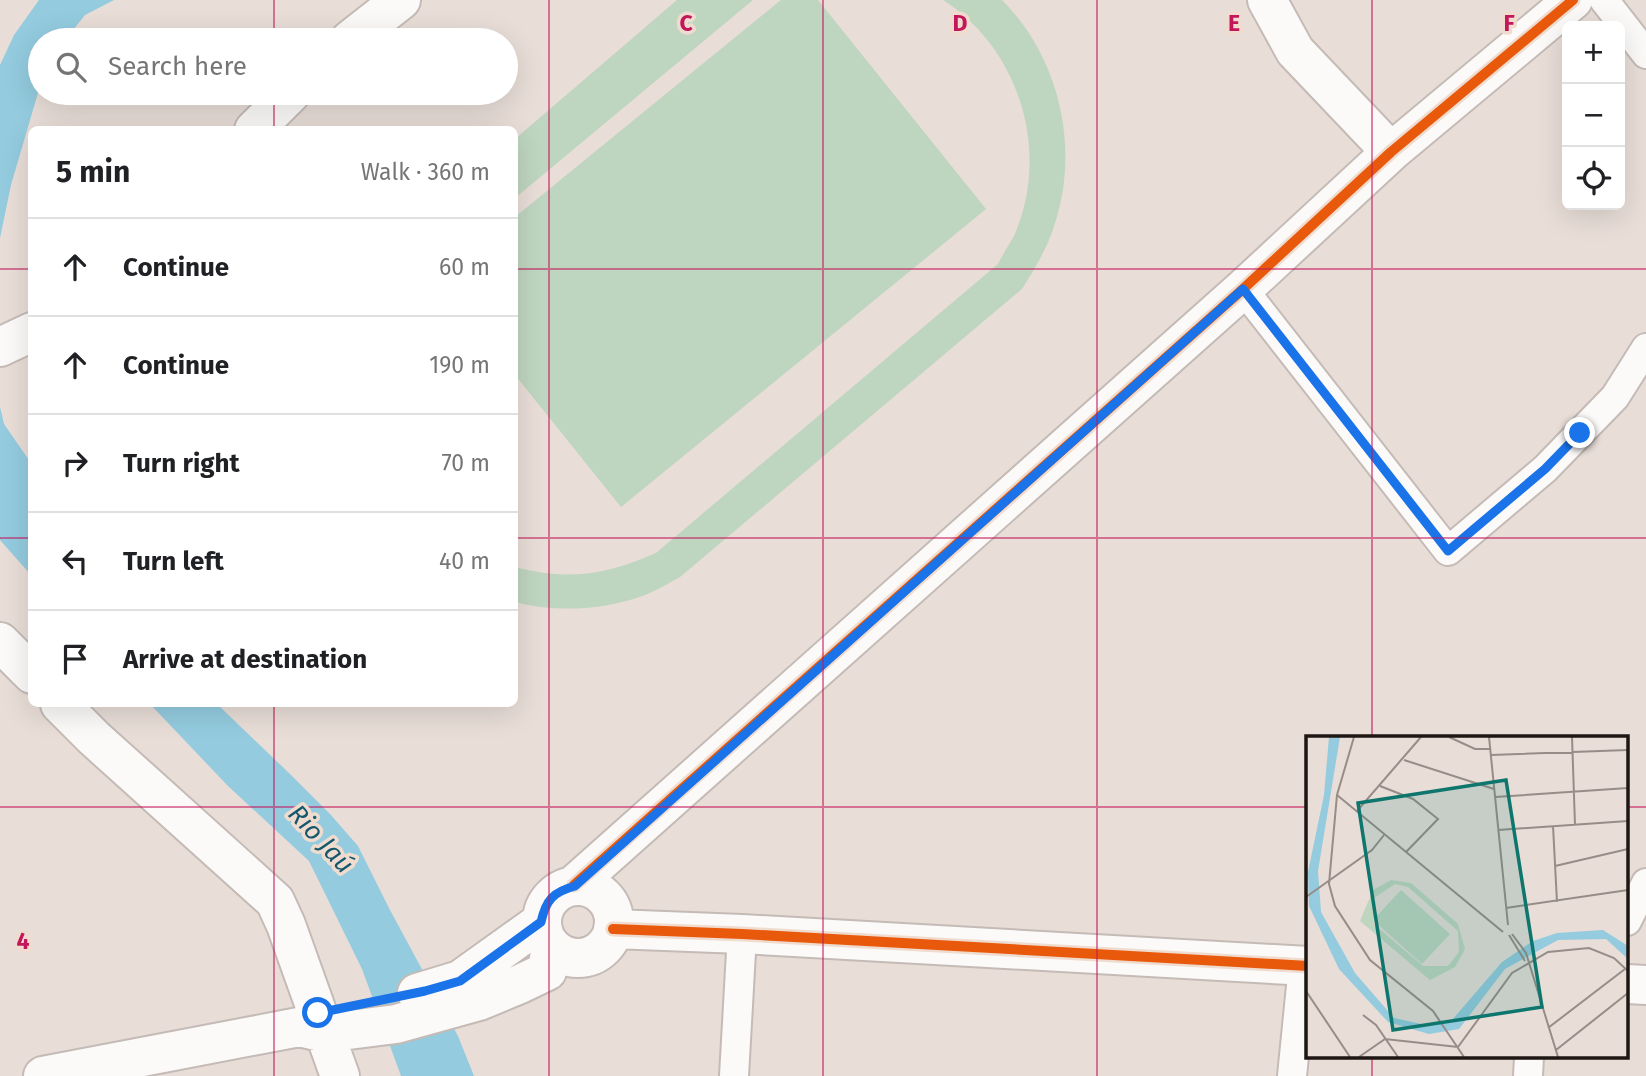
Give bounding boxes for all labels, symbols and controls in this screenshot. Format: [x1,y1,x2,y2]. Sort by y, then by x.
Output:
text: C [679,9,693,37]
text: D [953,9,968,37]
text: E [1228,9,1240,37]
text: F [1503,9,1515,37]
map controls [1562,21,1625,210]
button: + [1562,21,1625,84]
search box [28,28,518,105]
icon: search [52,48,90,86]
text: Search here [108,51,247,82]
button: − [1562,84,1625,147]
button: locate [1562,147,1625,210]
text: 5 min [56,154,130,190]
text: Walk · 360 m [361,158,490,186]
icon: ahead [56,248,94,286]
text: Continue [123,252,229,283]
text: 60 m [439,253,490,281]
icon: ahead [56,346,94,384]
text: Continue [123,350,229,381]
text: 190 m [429,351,490,379]
route end [1564,417,1595,448]
icon: right [56,444,94,482]
text: Turn right [123,448,240,479]
text: 70 m [441,449,490,477]
icon: left [56,542,94,580]
text: Turn left [123,546,224,577]
text: 40 m [439,547,490,575]
icon: arrive [56,640,94,678]
text: Arrive at destination [123,644,367,675]
inset map [1306,736,1628,1058]
water label: Rio Jaú [282,798,360,880]
text: 4 [17,927,30,955]
route start [302,997,333,1028]

